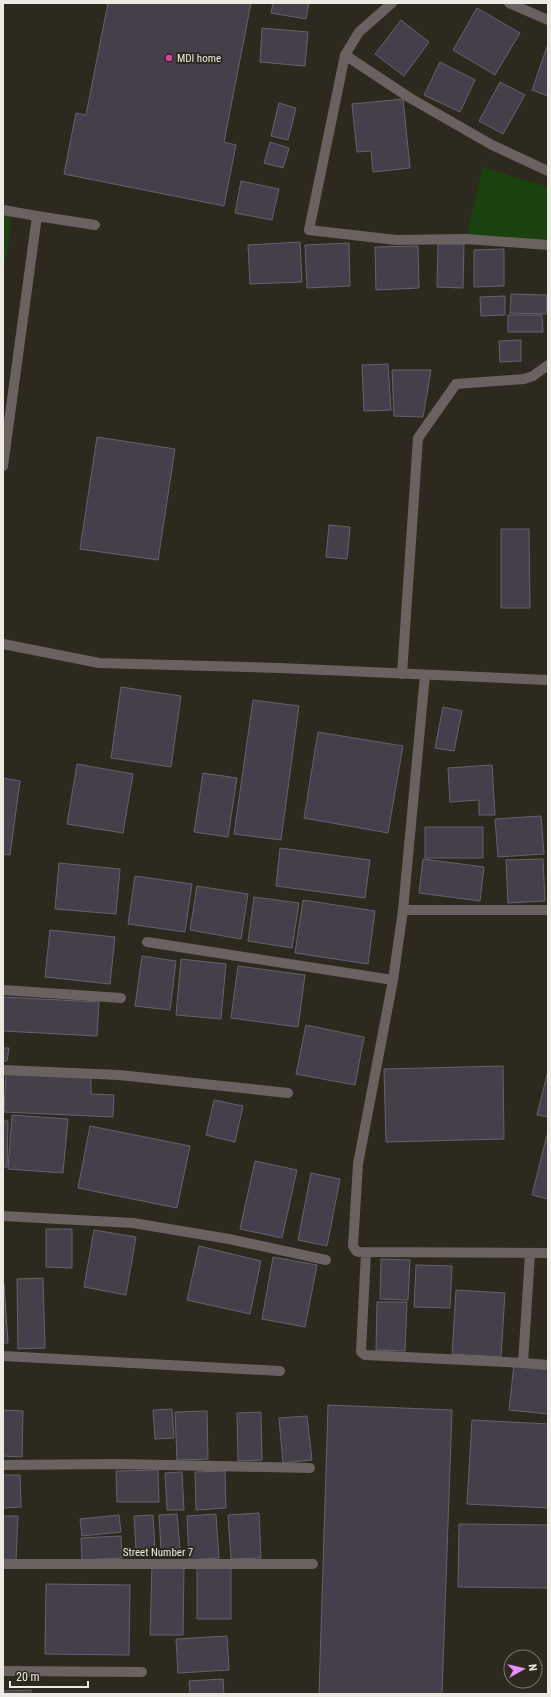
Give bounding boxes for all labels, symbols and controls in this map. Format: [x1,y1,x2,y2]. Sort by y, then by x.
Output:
place label: MDI home [177,52,221,65]
marker: MDI home [164,53,174,63]
street label: Street Number 7 [123,1546,193,1559]
north arrow [503,1649,543,1689]
scale bar [10,1663,88,1689]
text: N [526,1663,539,1672]
text: 20 m [16,1670,40,1684]

